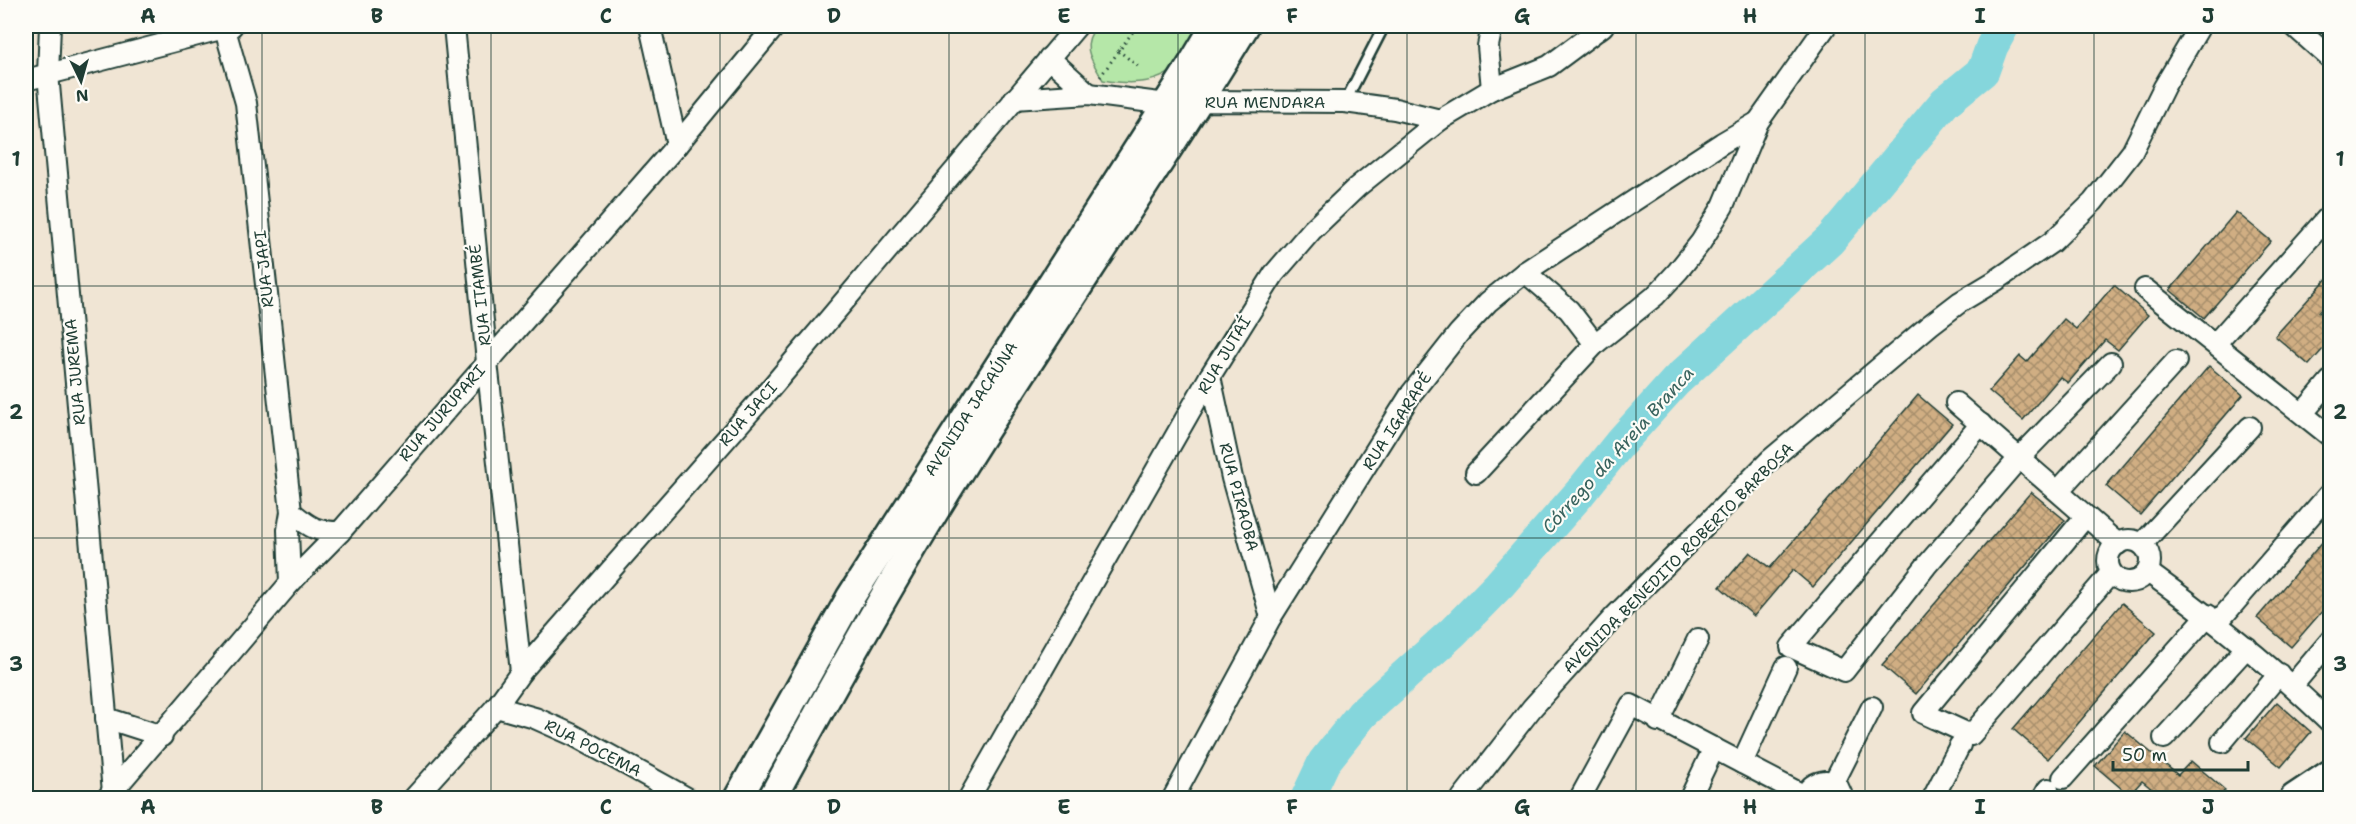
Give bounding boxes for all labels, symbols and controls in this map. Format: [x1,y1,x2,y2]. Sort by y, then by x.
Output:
text: A [140,3,156,29]
text: B [371,3,383,29]
text: C [600,3,612,29]
text: D [827,3,841,29]
text: E [1057,3,1071,29]
text: F [1286,3,1298,29]
text: G [1514,3,1530,29]
text: H [1743,3,1757,29]
text: I [1974,3,1986,29]
text: J [2202,3,2215,29]
north arrow [51,51,111,111]
text: N [75,84,89,106]
street label: RUA MENDARA [1205,92,1325,113]
text: 1 [11,146,21,172]
text: 1 [2335,146,2345,172]
street label: RUA JAPI [249,229,279,309]
street label: RUA ITAMBÉ [464,243,496,347]
street label: RUA JUTAÍ [1193,312,1256,398]
street label: RUA JUREMA [60,318,90,426]
street label: AVENIDA JACAÚNA [920,338,1022,480]
street label: RUA JURUPARI [394,360,490,466]
water label: Córrego da Areia Branca [1537,361,1699,539]
street label: RUA IGARAPÉ [1358,368,1436,474]
street label: RUA JACI [714,377,782,451]
text: 2 [9,399,23,425]
text: 2 [2333,399,2347,425]
street label: AVENIDA BENEDITO ROBERTO BARBOSA [1558,438,1798,678]
street label: RUA PIRAOBA [1214,440,1264,554]
text: 3 [9,651,23,677]
text: 3 [2333,651,2347,677]
street label: RUA POCEMA [541,715,645,781]
scale bar [2113,734,2248,772]
text: 50 m [2122,743,2167,767]
text: A [140,794,156,820]
text: B [371,794,383,820]
text: C [600,794,612,820]
text: D [827,794,841,820]
text: E [1057,794,1071,820]
text: F [1286,794,1298,820]
text: G [1514,794,1530,820]
text: H [1743,794,1757,820]
text: I [1974,794,1986,820]
text: J [2202,794,2215,820]

